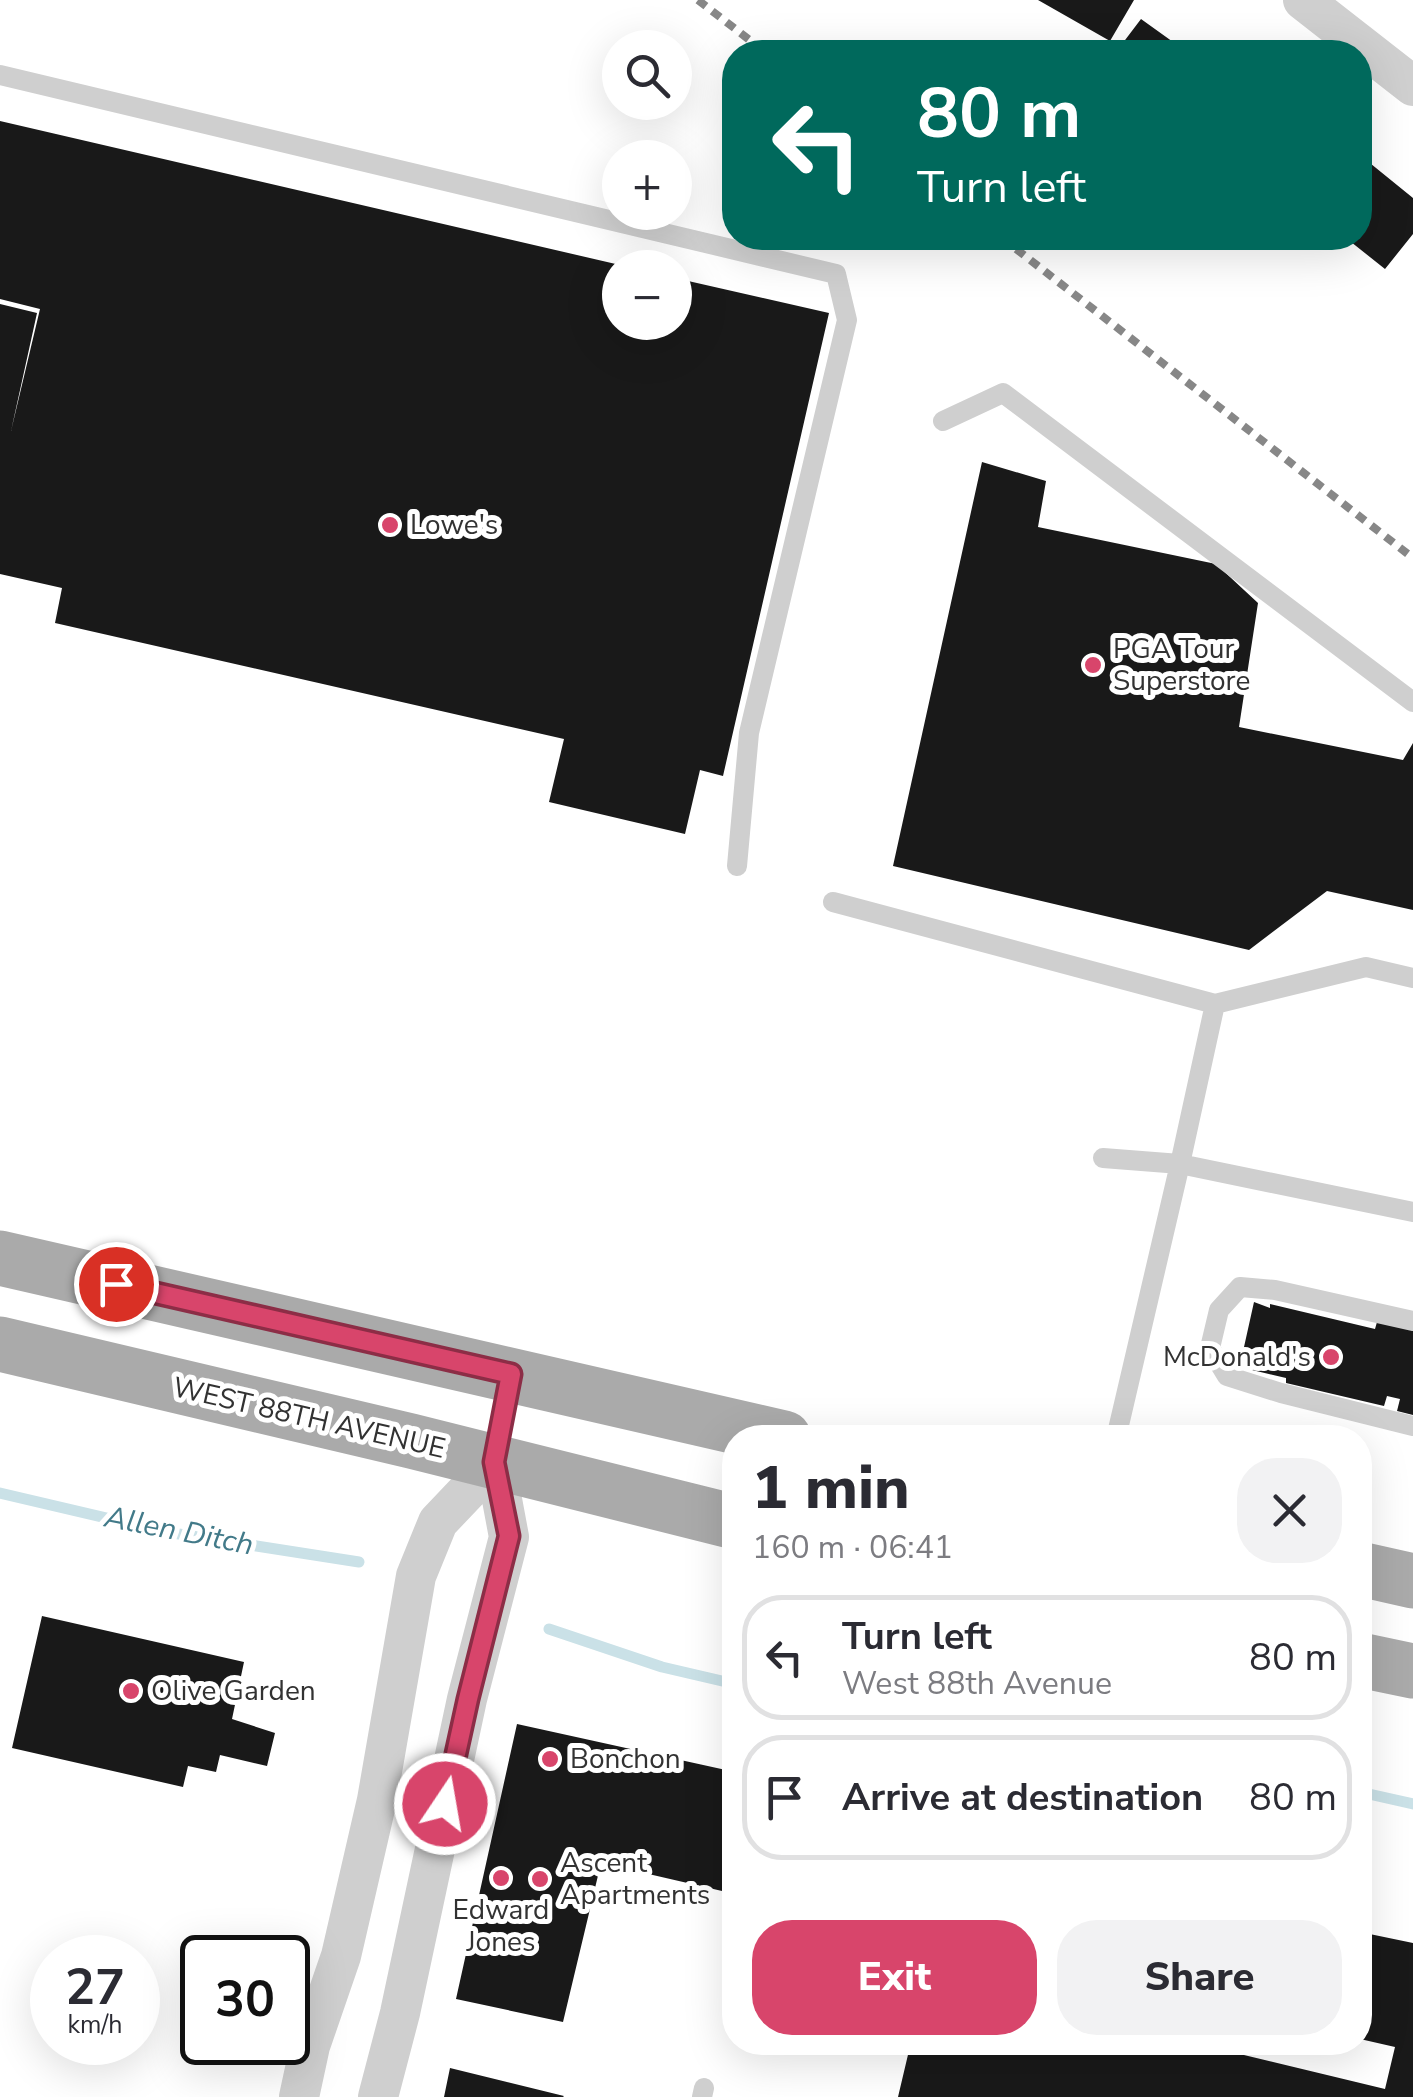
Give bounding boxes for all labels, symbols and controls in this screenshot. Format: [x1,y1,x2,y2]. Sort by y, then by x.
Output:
map controls [602,30,692,340]
button: search [602,30,692,120]
text: 80 m [917,66,1081,162]
icon: left [752,80,882,210]
button: + [602,140,692,230]
text: Turn left [917,157,1086,218]
button: − [602,250,692,340]
place label: Lowe's [410,506,498,544]
marker: Lowe's [379,514,401,536]
place label: PGA Tour Superstore [1113,630,1250,700]
marker: PGA Tour Superstore [1082,654,1104,676]
pin [74,1242,159,1327]
icon: arrive [89,1257,144,1312]
place label: McDonald's [1163,1338,1311,1376]
marker: McDonald's [1320,1346,1342,1368]
street label: WEST 88TH AVENUE [169,1368,449,1468]
text: 1 min [752,1447,910,1529]
button: close [1237,1458,1342,1563]
water label: Allen Ditch [100,1496,257,1566]
text: 160 m · 06:41 [752,1526,953,1569]
text: Turn left [842,1611,992,1662]
icon: left [757,1630,812,1685]
text: 80 m [1249,1632,1337,1683]
text: West 88th Avenue [842,1662,1112,1705]
place label: Olive Garden [151,1672,316,1710]
marker: Olive Garden [120,1680,142,1702]
place label: Bonchon [570,1740,681,1778]
marker: Bonchon [539,1748,561,1770]
position arrow [393,1752,497,1856]
icon: arrive [757,1770,812,1825]
text: Arrive at destination [842,1772,1203,1823]
text: 80 m [1249,1772,1337,1823]
place label: Ascent Apartments [560,1844,710,1914]
marker: Edward Jones [490,1867,512,1889]
marker: Ascent Apartments [529,1868,551,1890]
place label: Edward Jones [453,1891,549,1961]
button: Exit [752,1920,1037,2035]
button: Share [1057,1920,1342,2035]
speed limit sign: 30 [180,1935,310,2065]
text: 27 [65,1953,125,2022]
text: km/h [67,2008,123,2042]

